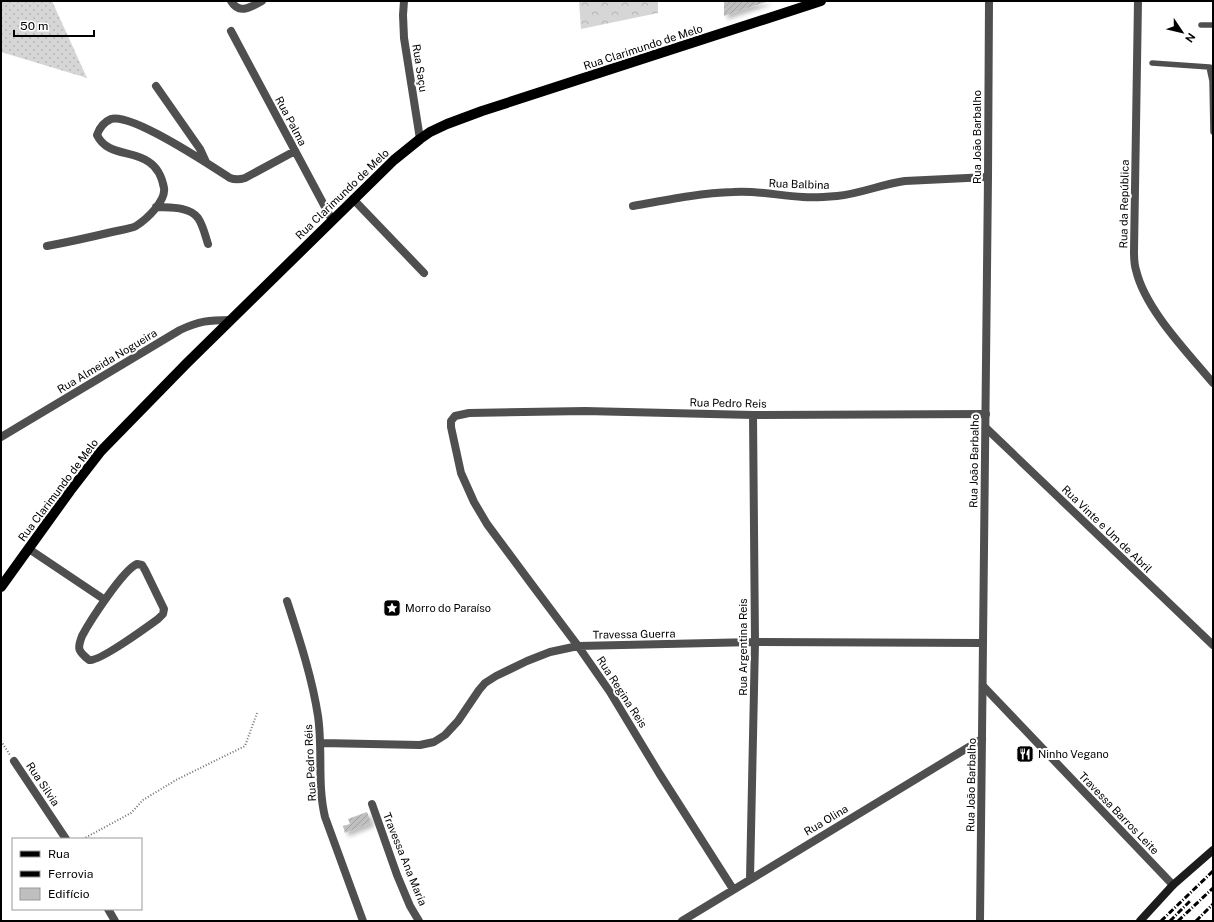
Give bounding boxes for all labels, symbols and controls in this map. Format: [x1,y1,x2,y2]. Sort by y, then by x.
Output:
scale bar [14,12,94,38]
north arrow [1162,12,1202,52]
text: 50 m [20,19,48,33]
street label: Rua Clarimundo de Melo [582,22,704,72]
text: N [1183,31,1198,45]
street label: Rua Saçu [409,43,430,93]
street label: Rua João Barbalho [971,90,983,184]
street label: Rua Palma [273,94,309,148]
street label: Rua Clarimundo de Melo [293,146,391,242]
street label: Rua da República [1117,160,1131,248]
street label: Rua Balbina [768,177,830,191]
street label: Rua Almeida Nogueira [55,326,159,396]
street label: Rua Pedro Reis [689,396,767,410]
street label: Rua João Barbalho [967,414,981,508]
street label: Rua Clarimundo de Melo [16,437,100,543]
street label: Rua Vinte e Um de Abril [1060,483,1154,575]
place icon: Morro do Paraíso [382,598,402,618]
street label: Rua Argentina Reis [737,598,749,696]
place label: Morro do Paraíso [405,602,491,614]
street label: Travessa Guerra [592,627,676,641]
street label: Rua Regina Reis [595,654,650,730]
street label: Rua Pedro Réis [302,724,318,802]
street label: Rua João Barbalho [964,738,978,832]
restaurant icon: Ninho Vegano [1015,744,1035,764]
place label: Ninho Vegano [1038,748,1109,760]
street label: Rua Silvia [24,760,62,808]
street label: Travessa Barros Leite [1077,769,1161,857]
street label: Rua Olina [802,802,850,838]
street label: Travessa Ana Maria [381,811,429,907]
legend [12,838,142,910]
text: Rua [48,847,70,861]
text: Ferrovia [48,867,93,881]
text: Edifício [48,887,90,901]

